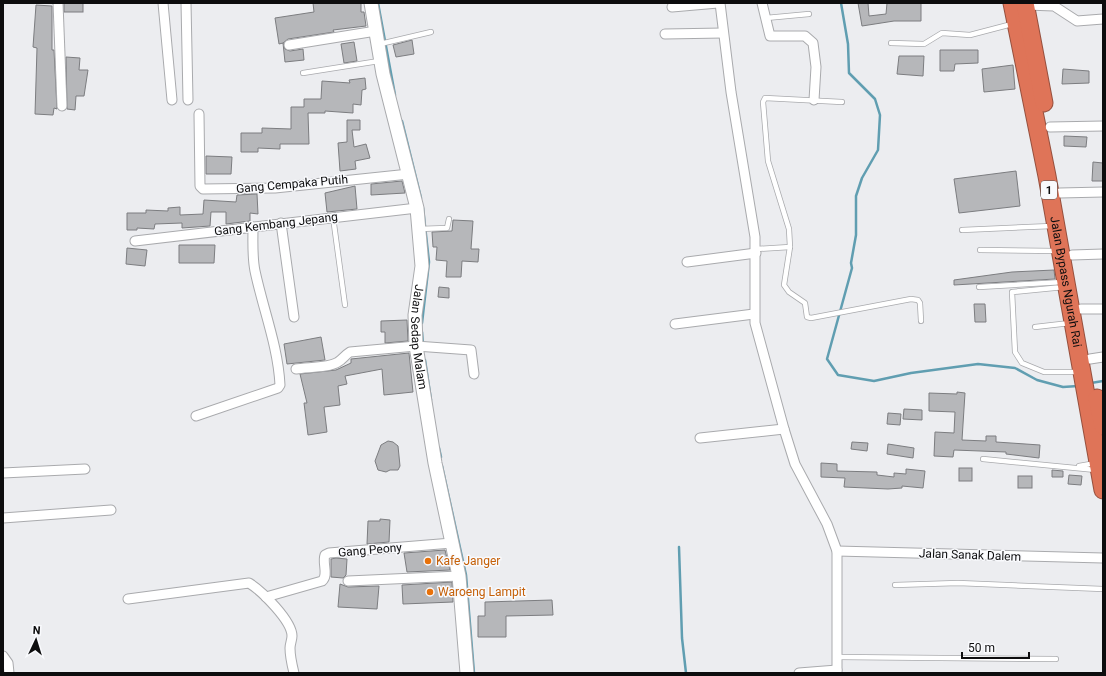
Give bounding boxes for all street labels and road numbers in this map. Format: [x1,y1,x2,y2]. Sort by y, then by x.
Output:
street label: Gang Cempaka Putih [235,172,349,196]
road number: 1 [1041,181,1057,199]
street label: Gang Kembang Jepang [213,209,339,239]
street label: Jalan Bypass Ngurah Rai [1047,215,1084,349]
street label: Jalan Sedap Malam [408,283,430,390]
street label: Gang Peony [337,540,403,560]
street label: Jalan Sanak Dalem [919,546,1021,564]

